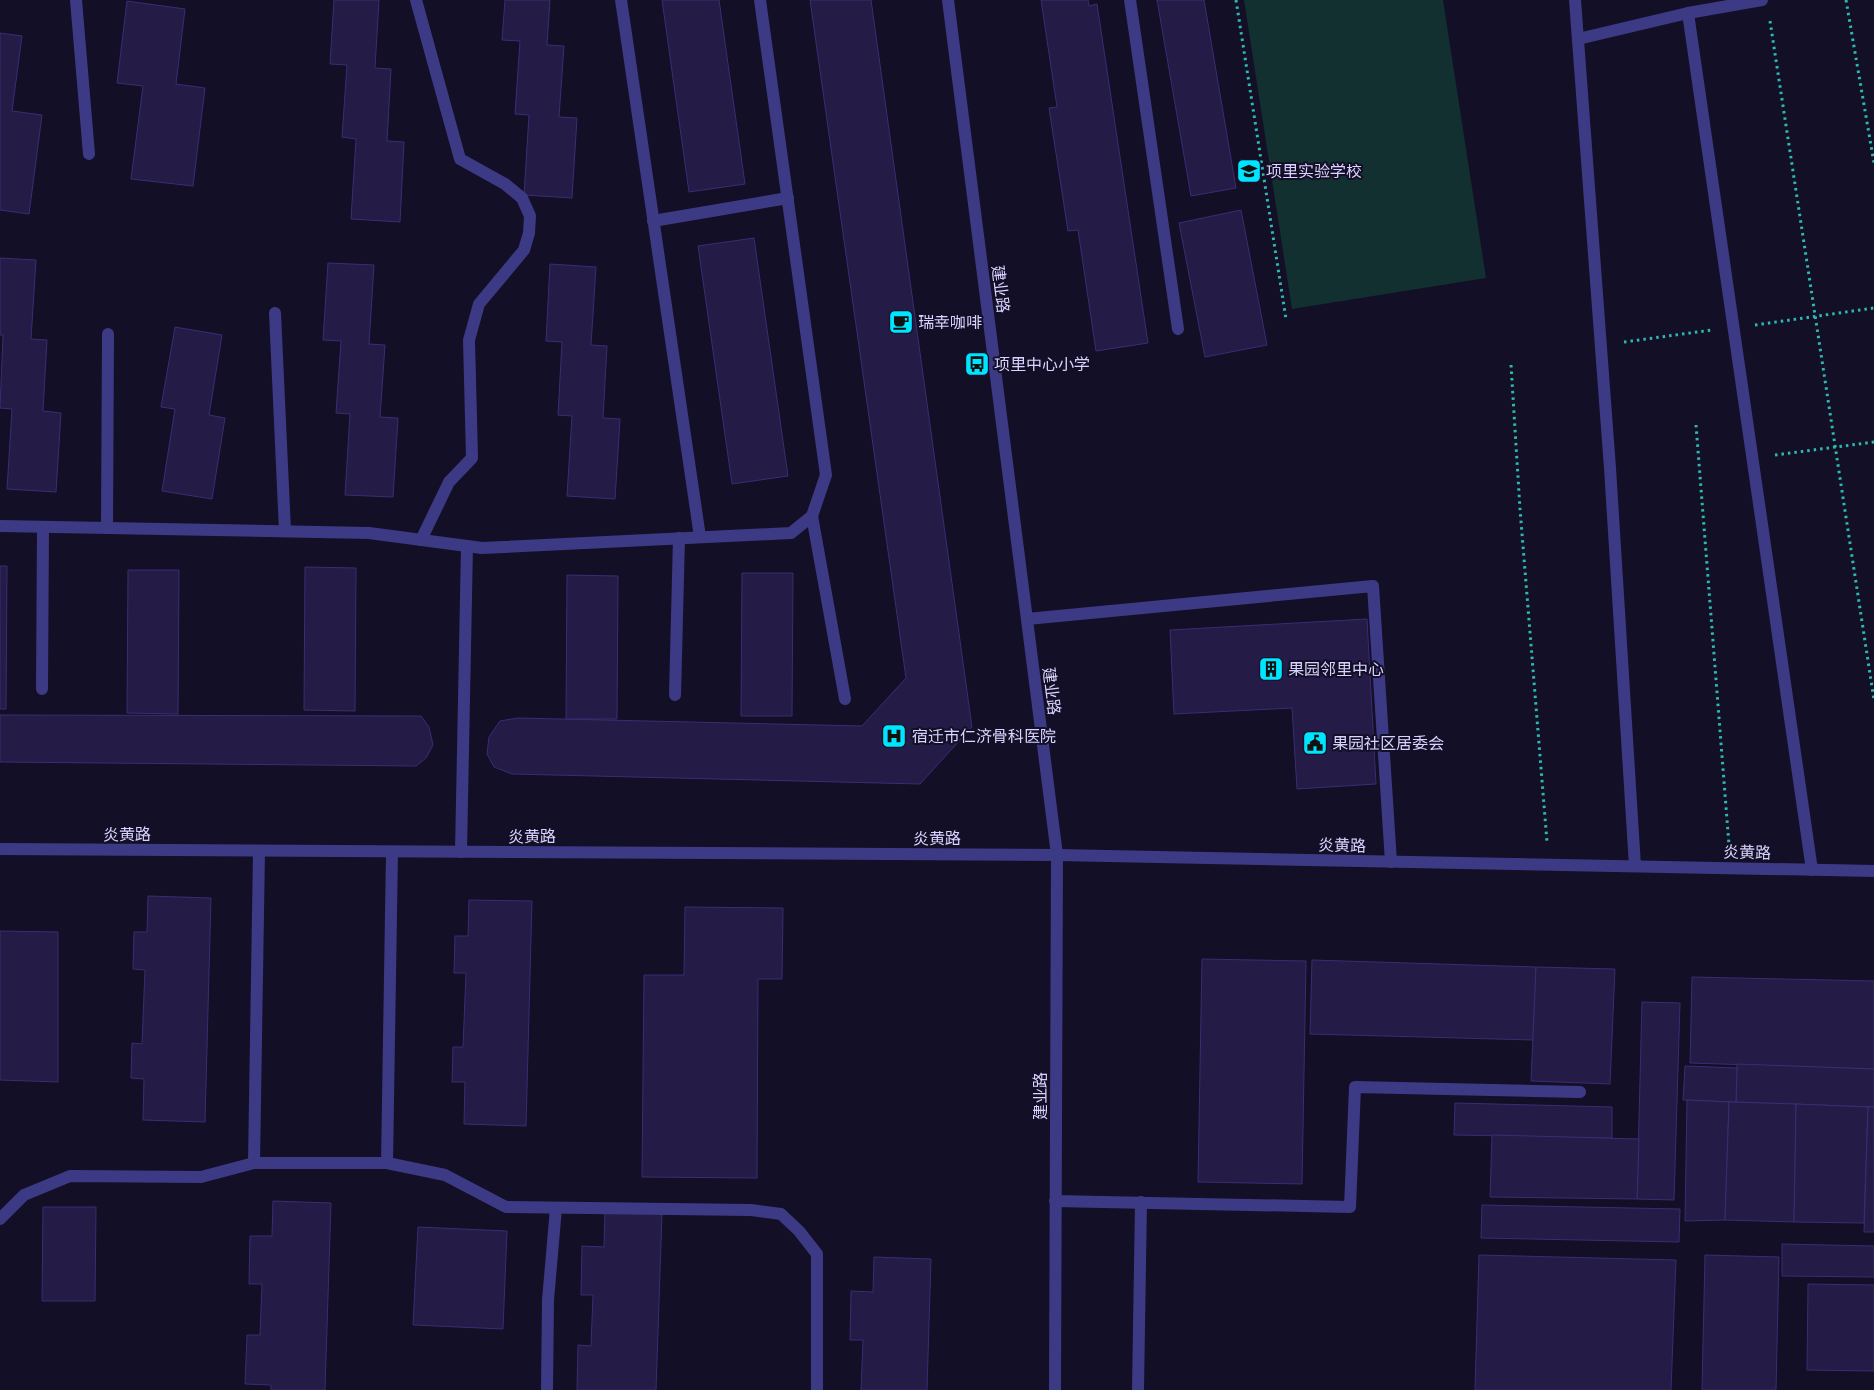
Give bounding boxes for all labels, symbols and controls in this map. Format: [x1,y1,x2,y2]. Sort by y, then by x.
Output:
school or university icon: 项里实验学校 [1236,158,1262,184]
place label: 项里实验学校 [1266,161,1362,181]
street label: 建业路 [988,264,1014,314]
cafe icon: 瑞幸咖啡 [888,309,914,335]
place label: 瑞幸咖啡 [918,312,982,332]
bus stop icon: 项里中心小学 [964,351,990,377]
place label: 项里中心小学 [994,354,1090,374]
building icon: 果园邻里中心 [1258,656,1284,682]
place label: 果园邻里中心 [1288,659,1384,679]
street label: 建业路 [1039,666,1065,716]
hospital icon: 宿迁市仁济骨科医院 [881,723,907,749]
place label: 宿迁市仁济骨科医院 [912,726,1056,746]
public building icon: 果园社区居委会 [1302,730,1328,756]
place label: 果园社区居委会 [1332,733,1444,753]
street label: 炎黄路 [103,824,151,844]
street label: 炎黄路 [508,826,556,846]
street label: 炎黄路 [913,828,961,848]
street label: 炎黄路 [1318,835,1366,855]
street label: 炎黄路 [1723,842,1771,862]
street label: 建业路 [1030,1072,1050,1120]

